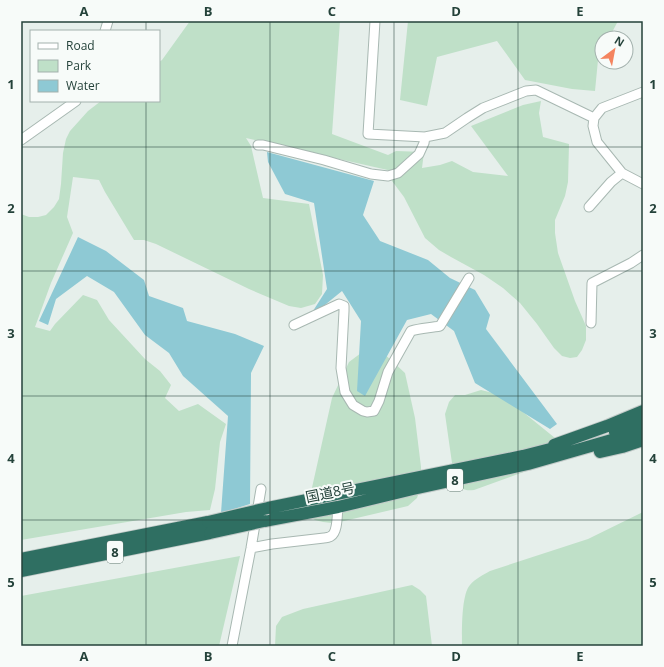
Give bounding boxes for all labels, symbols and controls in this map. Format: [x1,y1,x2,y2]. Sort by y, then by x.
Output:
text: A [80,2,89,20]
text: B [204,2,213,20]
text: C [328,2,336,20]
text: D [451,2,461,20]
text: E [576,2,584,20]
legend [30,30,160,102]
north arrow [594,30,634,70]
text: N [612,32,627,50]
text: Road [66,37,95,54]
text: Park [66,57,92,74]
text: 1 [7,75,15,93]
text: 1 [649,75,657,93]
text: Water [66,77,100,94]
text: 2 [7,199,15,217]
text: 2 [649,199,657,217]
text: 3 [7,324,15,342]
text: 3 [649,324,657,342]
text: 4 [7,449,15,467]
text: 4 [649,449,657,467]
road number: 8 [447,469,463,491]
street label: 国道8号 [304,478,356,506]
road number: 8 [107,541,123,563]
text: 5 [7,573,15,591]
text: 5 [649,573,657,591]
text: A [80,647,89,665]
text: B [204,647,213,665]
text: C [328,647,336,665]
text: D [451,647,461,665]
text: E [576,647,584,665]

